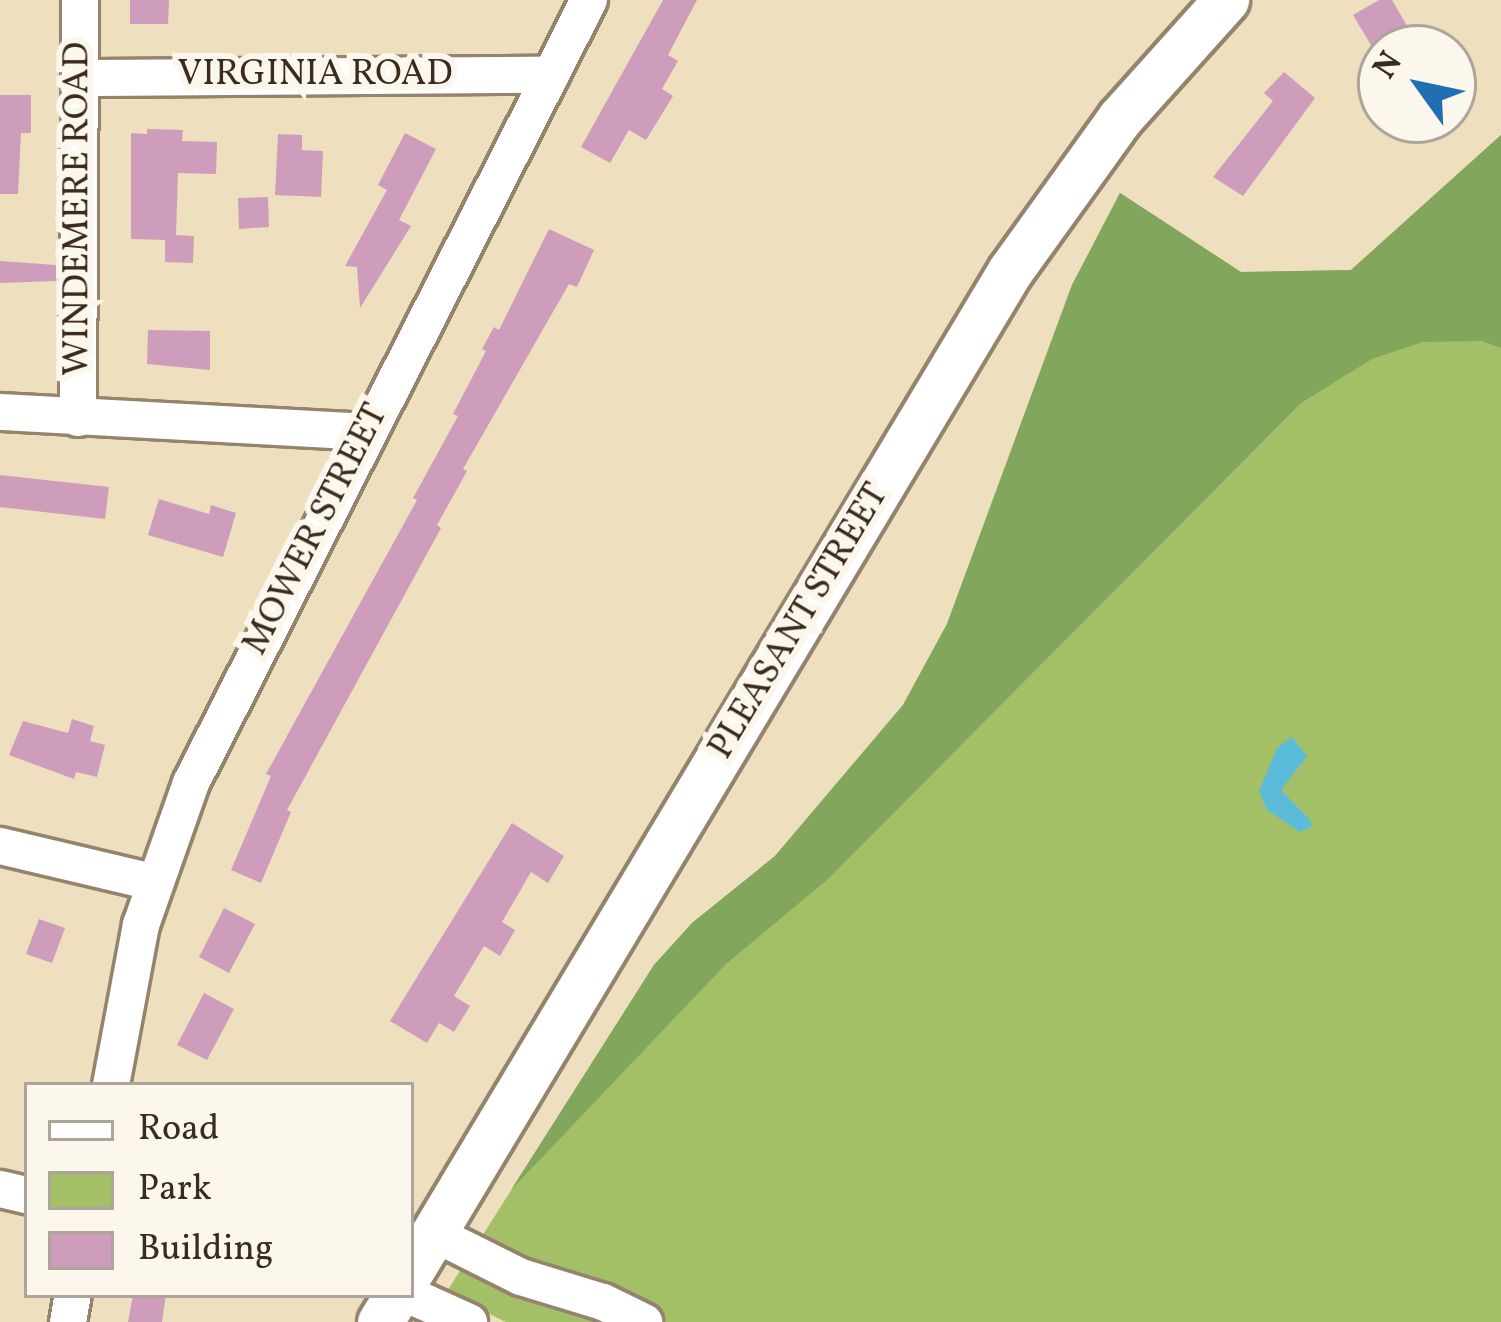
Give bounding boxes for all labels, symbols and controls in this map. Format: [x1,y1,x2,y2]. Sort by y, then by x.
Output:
north arrow [1357,24,1477,144]
street label: WINDEMERE ROAD [57,42,101,376]
text: N [1364,43,1415,89]
street label: VIRGINIA ROAD [178,54,452,98]
street label: MOWER STREET [235,397,399,663]
street label: PLEASANT STREET [700,476,900,768]
legend [24,1082,414,1298]
text: Road [138,1105,219,1155]
text: Park [138,1165,212,1215]
text: Building [138,1225,273,1275]

